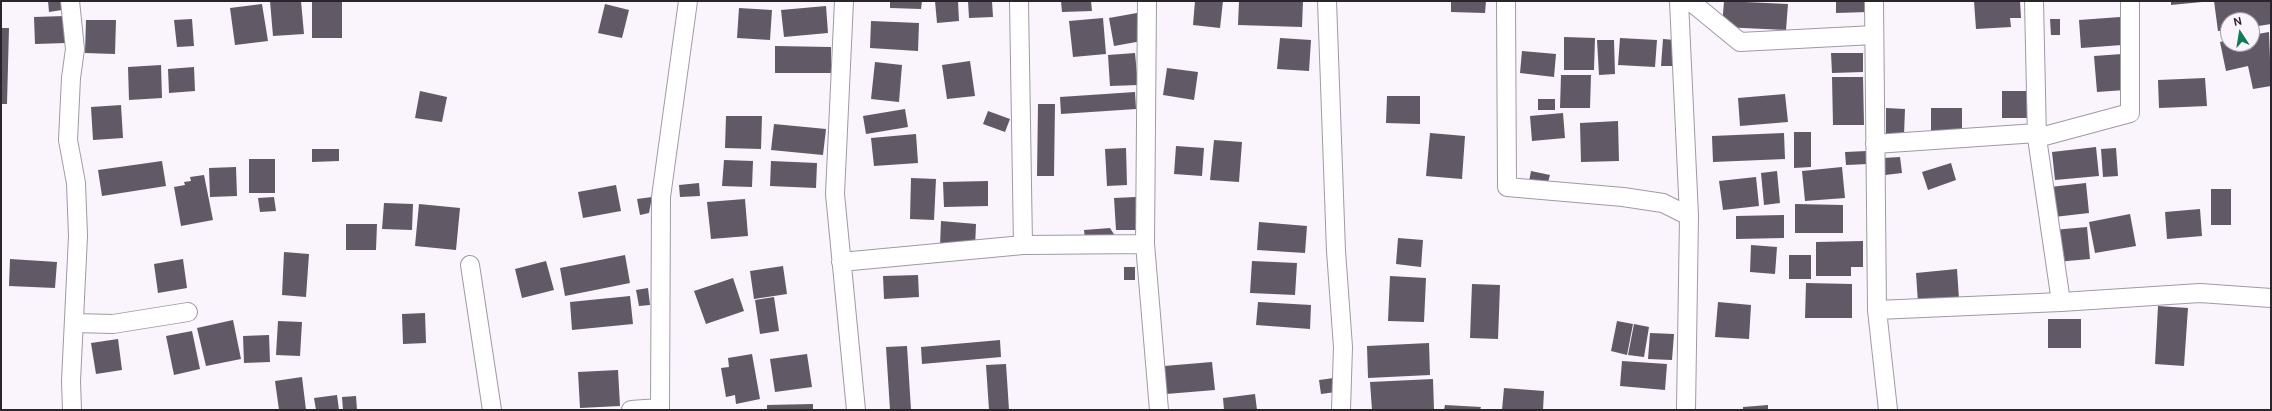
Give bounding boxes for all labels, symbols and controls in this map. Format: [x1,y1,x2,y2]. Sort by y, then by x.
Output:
north arrow [2220,12,2260,52]
text: N [2232,14,2243,29]

